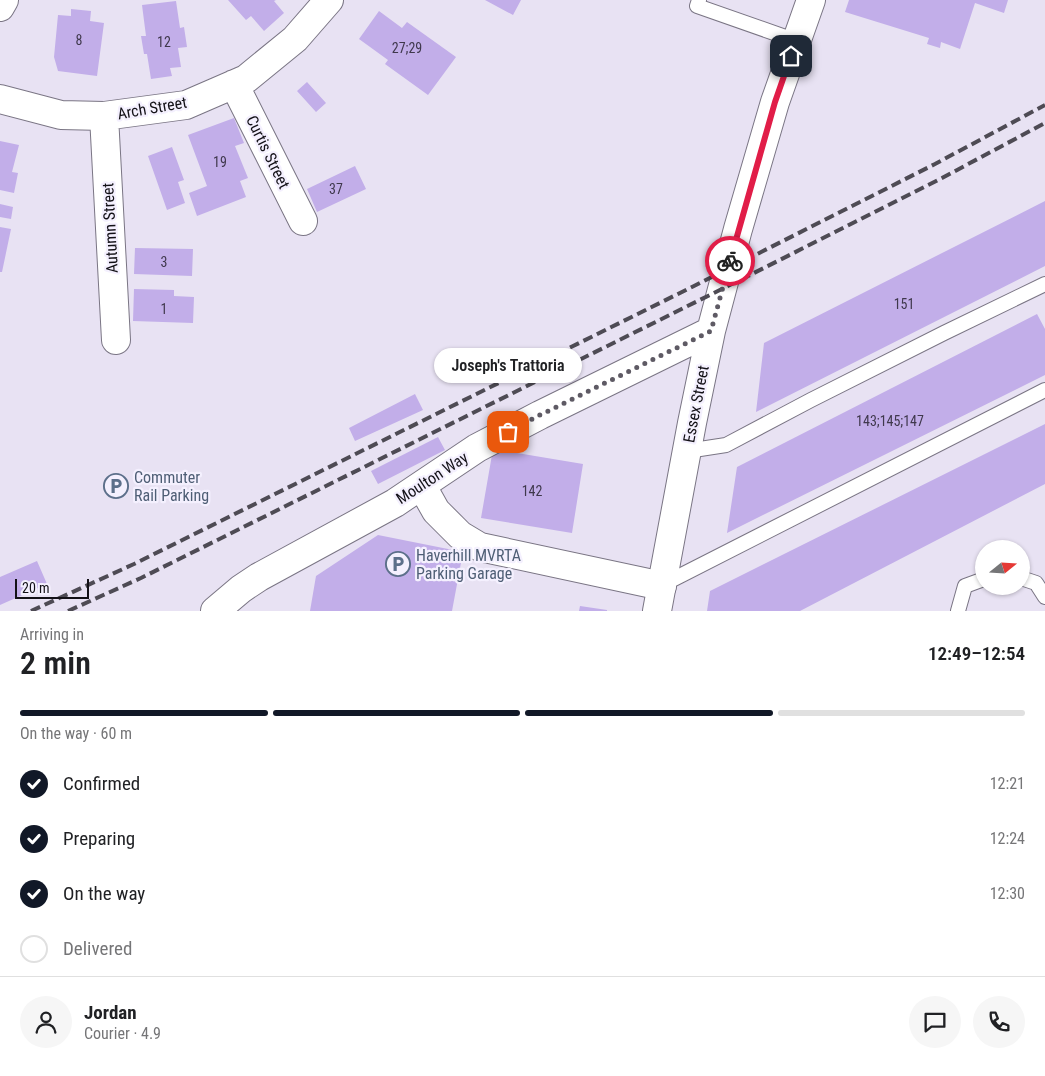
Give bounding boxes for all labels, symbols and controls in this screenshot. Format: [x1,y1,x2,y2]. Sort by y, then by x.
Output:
house number: 8 [76,32,83,48]
house number: 12 [157,34,171,50]
pin [770,35,812,77]
house number: 27;29 [392,40,422,56]
icon: home [777,42,805,70]
street label: Arch Street [116,93,188,123]
street label: Curtis Street [242,112,294,192]
house number: 19 [213,154,227,170]
house number: 37 [329,181,343,197]
street label: Autumn Street [98,182,122,274]
courier [705,236,755,286]
icon: bike [716,247,744,275]
house number: 3 [161,254,167,270]
house number: 151 [894,296,914,312]
house number: 1 [161,301,167,317]
callout: Joseph's Trattoria [434,347,582,382]
text: Joseph's Trattoria [451,356,565,375]
street label: Essex Street [679,364,713,444]
pin [487,411,529,453]
house number: 143;145;147 [856,413,924,429]
icon: bag [494,418,522,446]
street label: Moulton Way [393,448,472,508]
place label: Commuter Rail Parking [134,468,209,505]
parking icon: Commuter Rail Parking [103,473,129,499]
house number: 142 [522,483,542,499]
north arrow [975,540,1030,595]
map controls [975,540,1030,595]
place label: Haverhill MVRTA Parking Garage [416,546,521,583]
parking icon: Haverhill MVRTA Parking Garage [385,551,411,577]
scale bar [15,576,89,599]
text: 20 m [22,580,50,596]
text: Arriving in [20,625,84,644]
text: 12:49–12:54 [928,642,1025,665]
text: 2 min [20,644,91,682]
text: On the way · 60 m [20,724,132,743]
icon: check [20,770,48,798]
text: Confirmed [63,772,140,795]
text: 12:21 [990,774,1025,793]
icon: check [20,825,48,853]
text: Preparing [63,827,135,850]
text: 12:24 [990,829,1025,848]
icon: check [20,880,48,908]
text: On the way [63,882,145,905]
text: 12:30 [990,884,1025,903]
text: Delivered [63,937,132,960]
button: person [20,996,72,1048]
button: chat [909,996,961,1048]
button: phone [973,996,1025,1048]
text: Jordan [84,1001,137,1024]
text: Courier · 4.9 [84,1024,161,1043]

